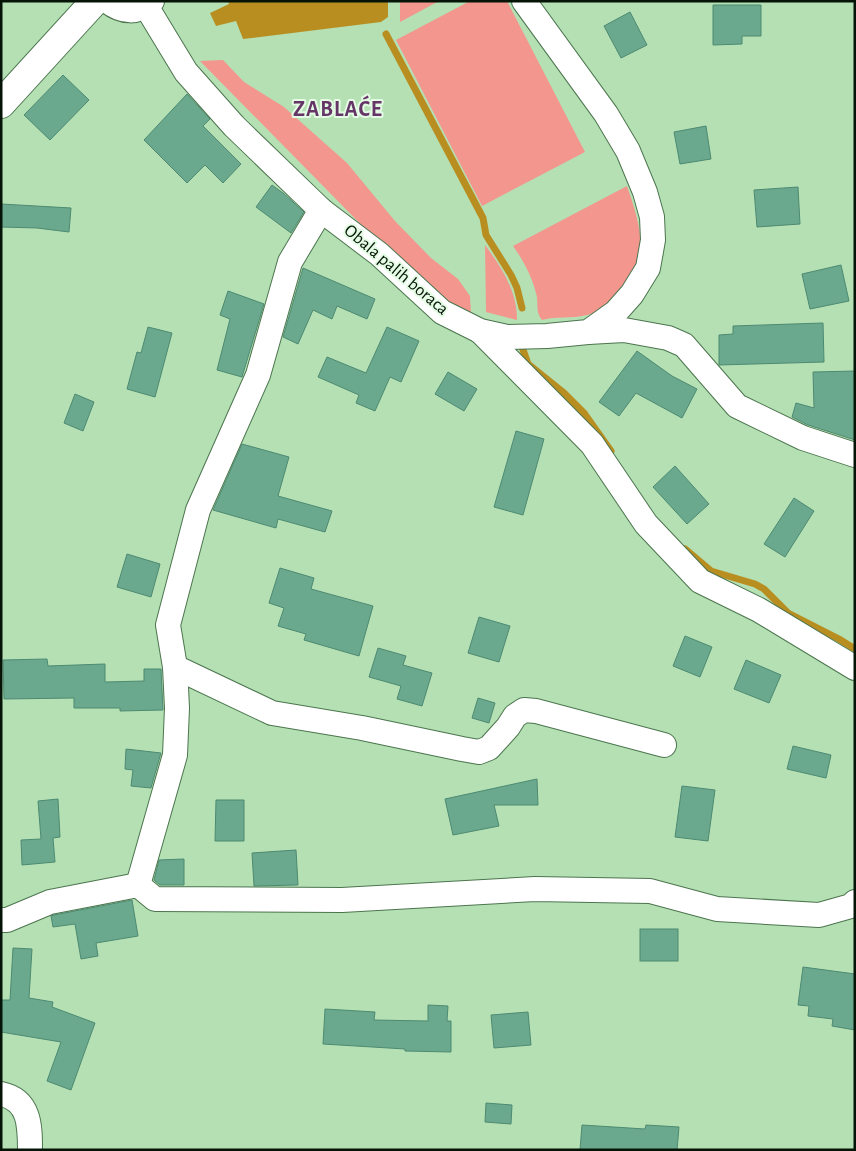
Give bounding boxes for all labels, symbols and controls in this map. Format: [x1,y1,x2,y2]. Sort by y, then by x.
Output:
district label: ZABLAĆE [293,95,383,120]
street label: Obala palih boraca [340,221,452,319]

